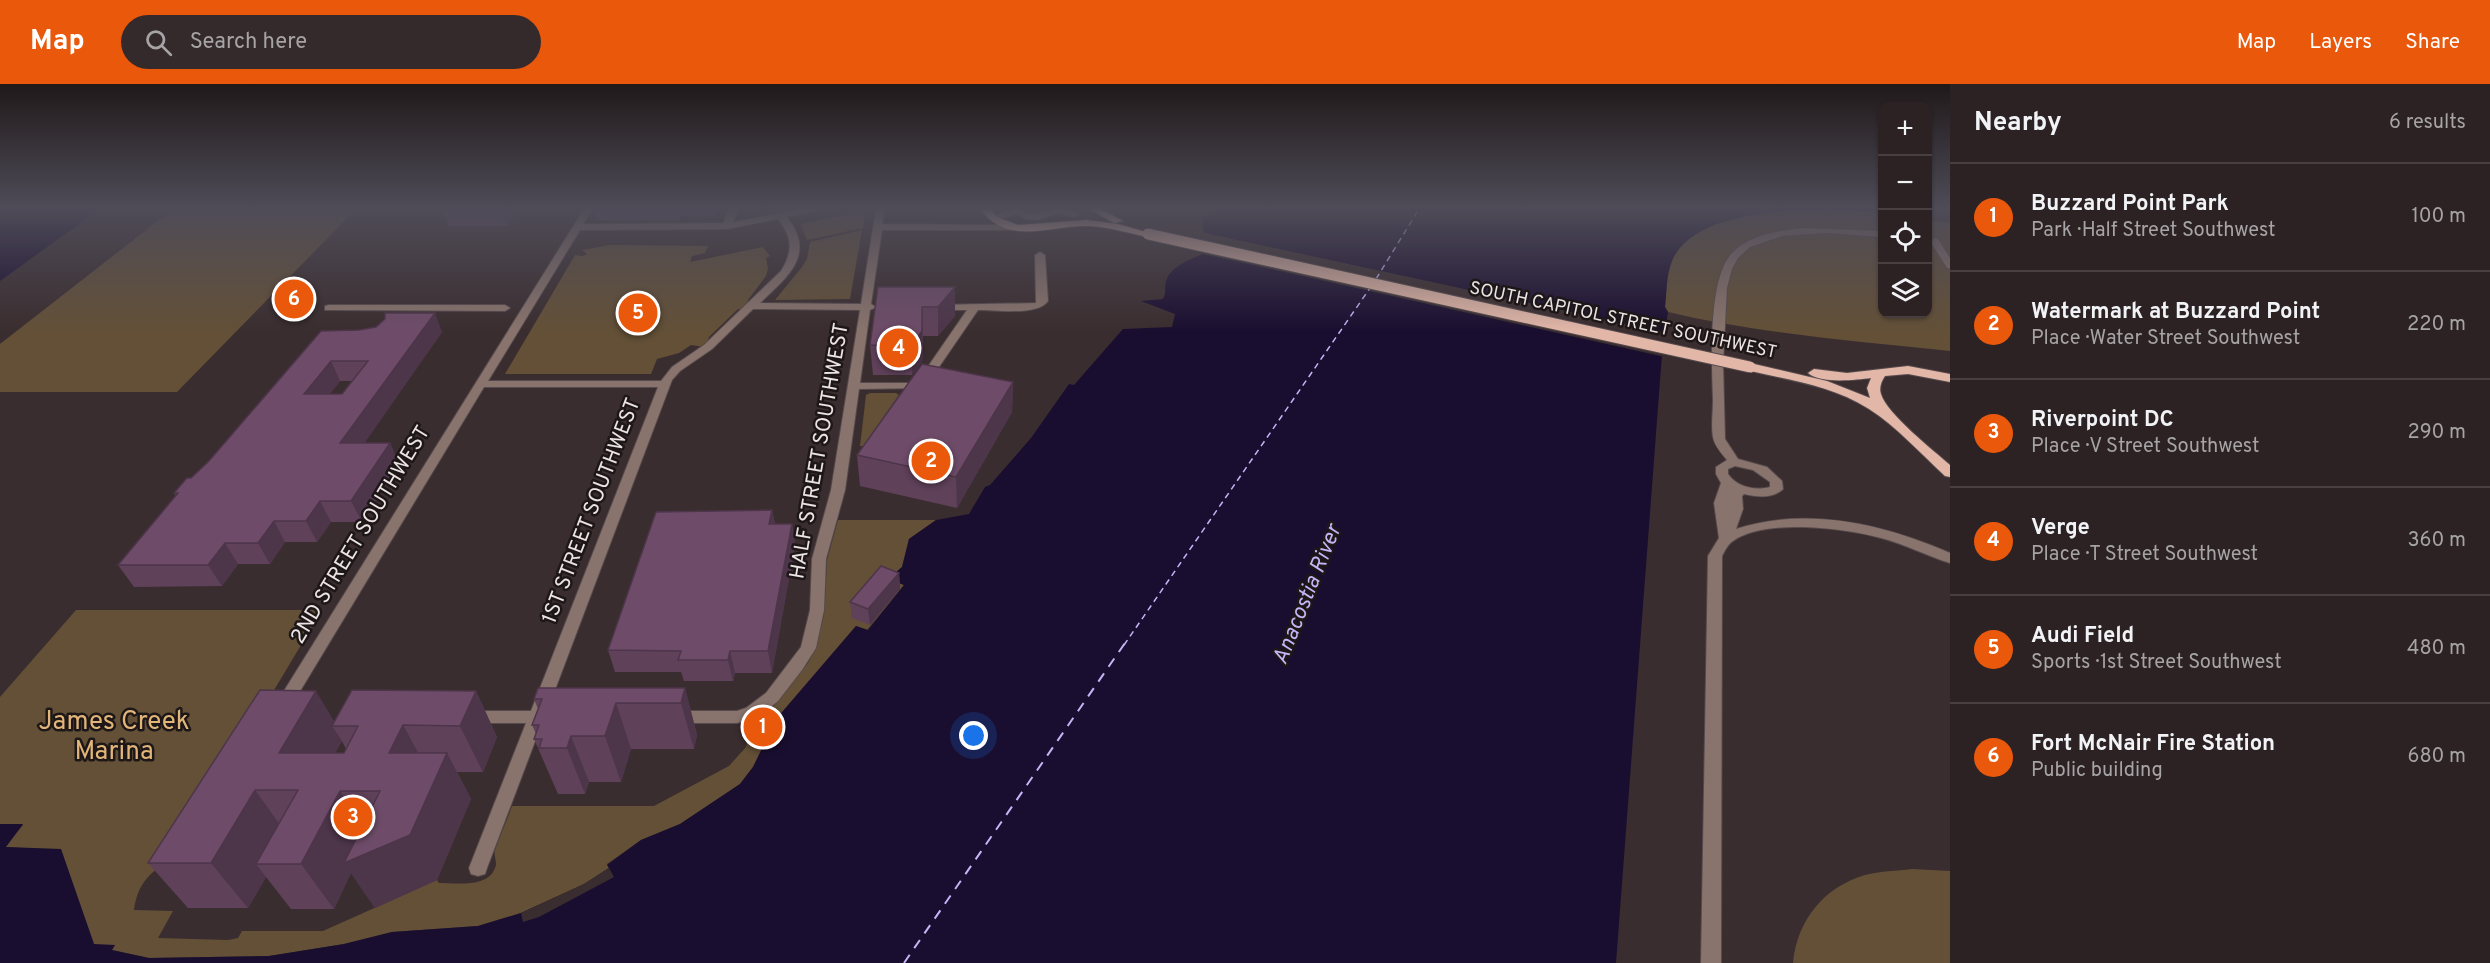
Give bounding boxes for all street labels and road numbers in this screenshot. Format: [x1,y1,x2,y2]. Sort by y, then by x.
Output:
street label: SOUTH CAPITOL STREET SOUTHWEST [1467,277,1779,365]
street label: HALF STREET SOUTHWEST [784,321,856,581]
street label: 1ST STREET SOUTHWEST [537,394,647,628]
street label: 2ND STREET SOUTHWEST [285,421,437,649]

